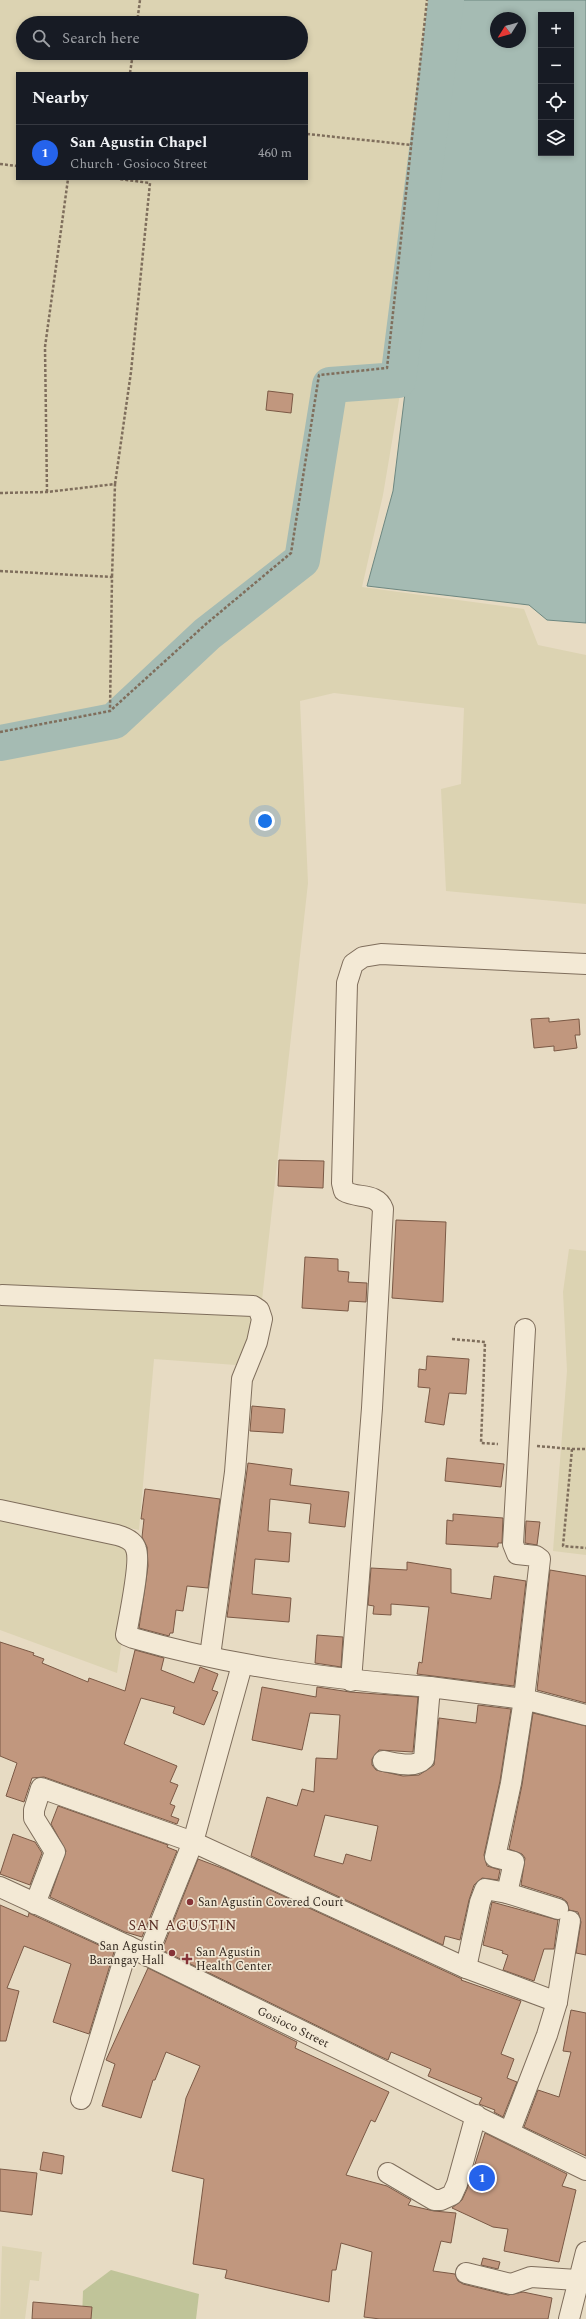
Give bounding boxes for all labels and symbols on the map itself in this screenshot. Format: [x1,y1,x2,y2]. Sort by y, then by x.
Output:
north arrow [490,12,526,48]
your location [255,811,275,831]
place label: San Agustin Covered Court [198,1893,344,1912]
marker: San Agustin Covered Court [185,1897,195,1907]
district label: SAN AGUSTIN [128,1915,238,1936]
place label: San Agustin Barangay Hall [89,1937,164,1970]
place label: San Agustin Health Center [196,1943,272,1976]
marker: San Agustin Barangay Hall [167,1948,177,1958]
marker: San Agustin Health Center [181,1953,193,1965]
street label: Gosioco Street [254,2002,332,2053]
pin: 1 [469,2163,495,2193]

